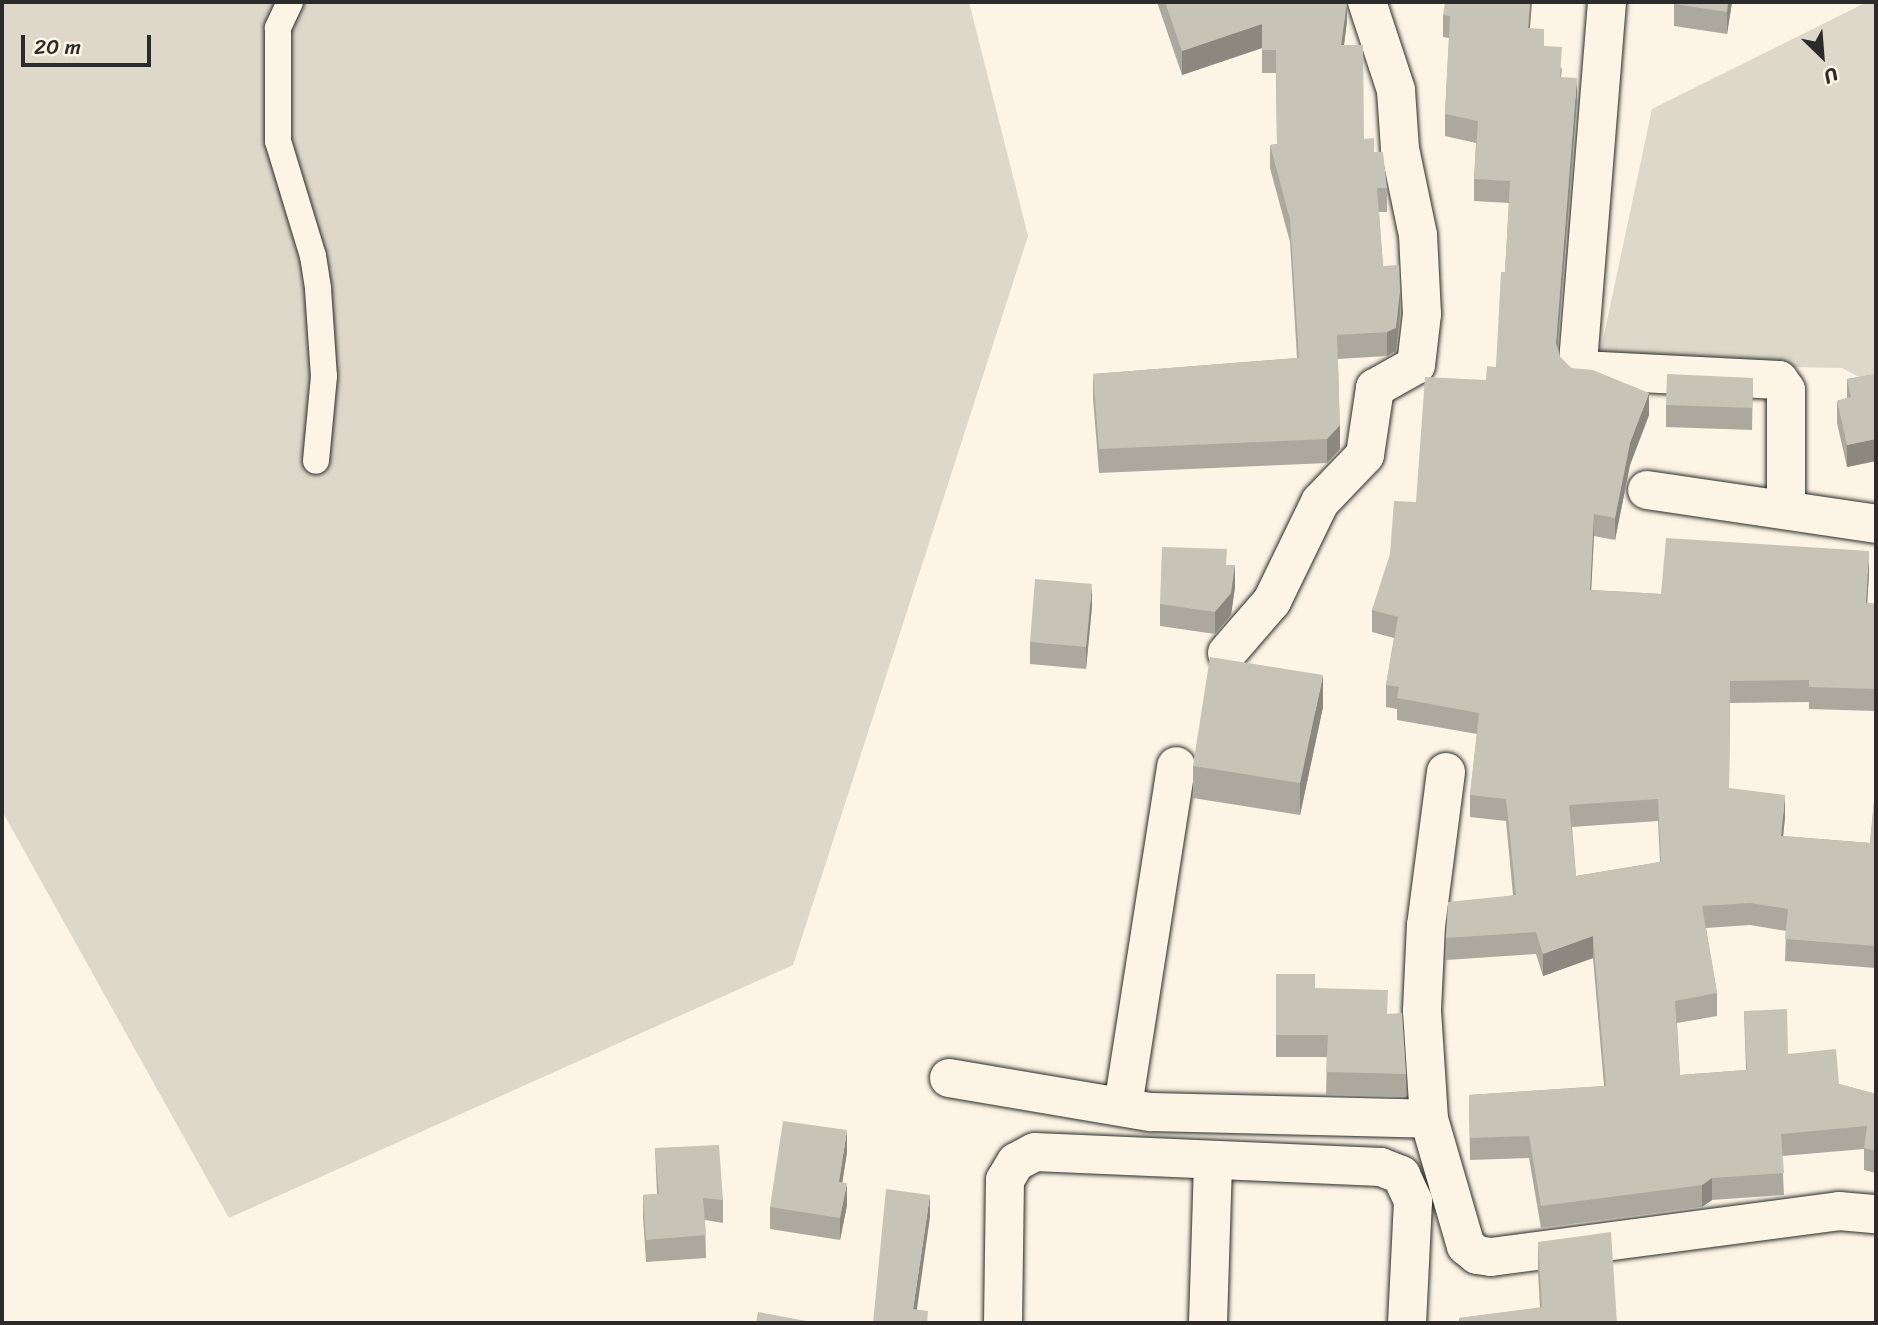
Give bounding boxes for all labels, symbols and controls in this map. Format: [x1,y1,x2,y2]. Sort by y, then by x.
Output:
scale bar [24,21,154,65]
north arrow [1787,21,1857,91]
text: 20 m [34,28,81,66]
text: U [1818,58,1844,93]

